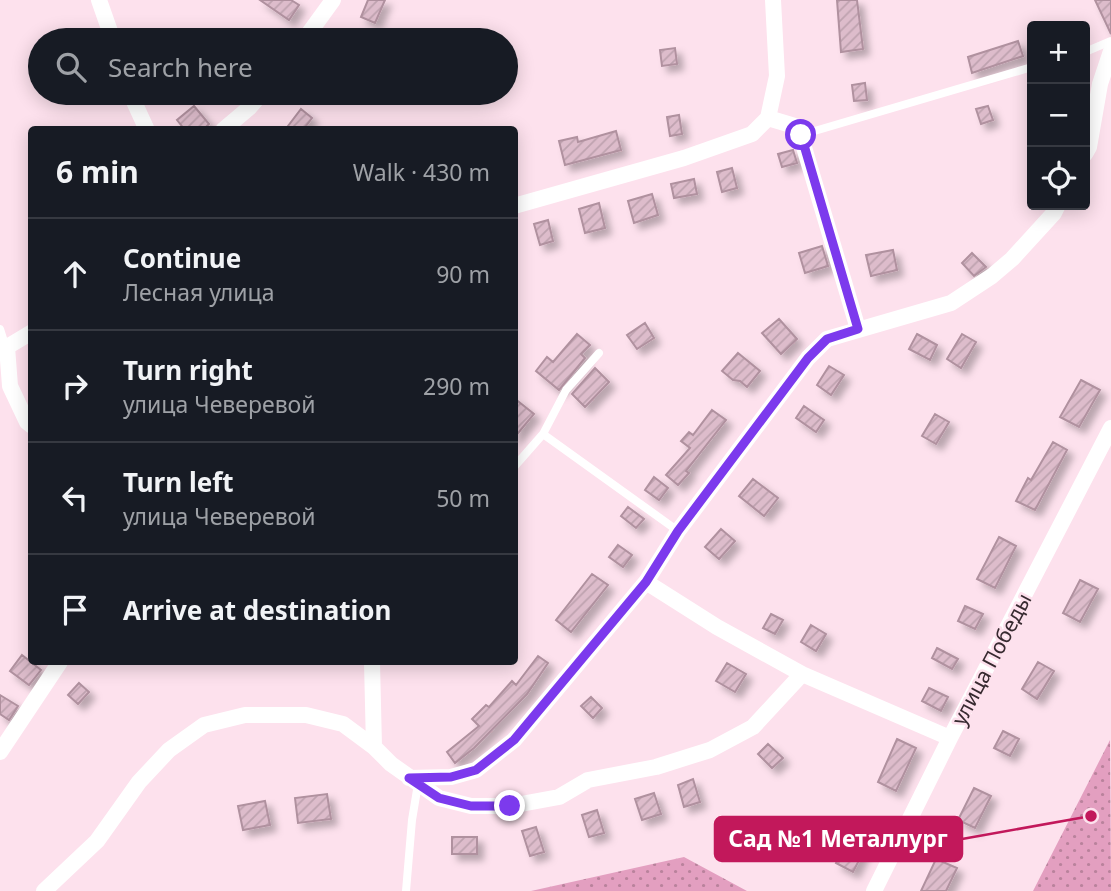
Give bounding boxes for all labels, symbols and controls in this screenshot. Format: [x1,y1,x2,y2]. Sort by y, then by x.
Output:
map controls [1027,21,1090,210]
button: + [1027,21,1090,84]
search box [28,28,518,105]
icon: search [52,48,90,86]
text: Search here [108,49,253,85]
button: − [1027,84,1090,147]
route start [785,119,816,150]
button: locate [1027,147,1090,210]
text: 6 min [56,151,139,192]
text: Walk · 430 m [353,156,490,188]
text: Continue [123,240,241,276]
icon: ahead [56,255,94,293]
text: 90 m [436,258,490,290]
text: Лесная улица [123,276,274,308]
text: Turn right [123,352,253,388]
icon: right [56,367,94,405]
text: 290 m [423,370,490,402]
text: улица Чеверевой [123,388,316,420]
text: Turn left [123,464,234,500]
icon: left [56,479,94,517]
text: 50 m [436,482,490,514]
text: улица Чеверевой [123,500,316,532]
street label: улица Победы [944,588,1038,730]
icon: arrive [56,591,94,629]
text: Arrive at destination [123,592,392,628]
route end [494,790,525,821]
callout: Сад №1 Металлург [715,817,962,861]
text: Сад №1 Металлург [728,822,948,854]

